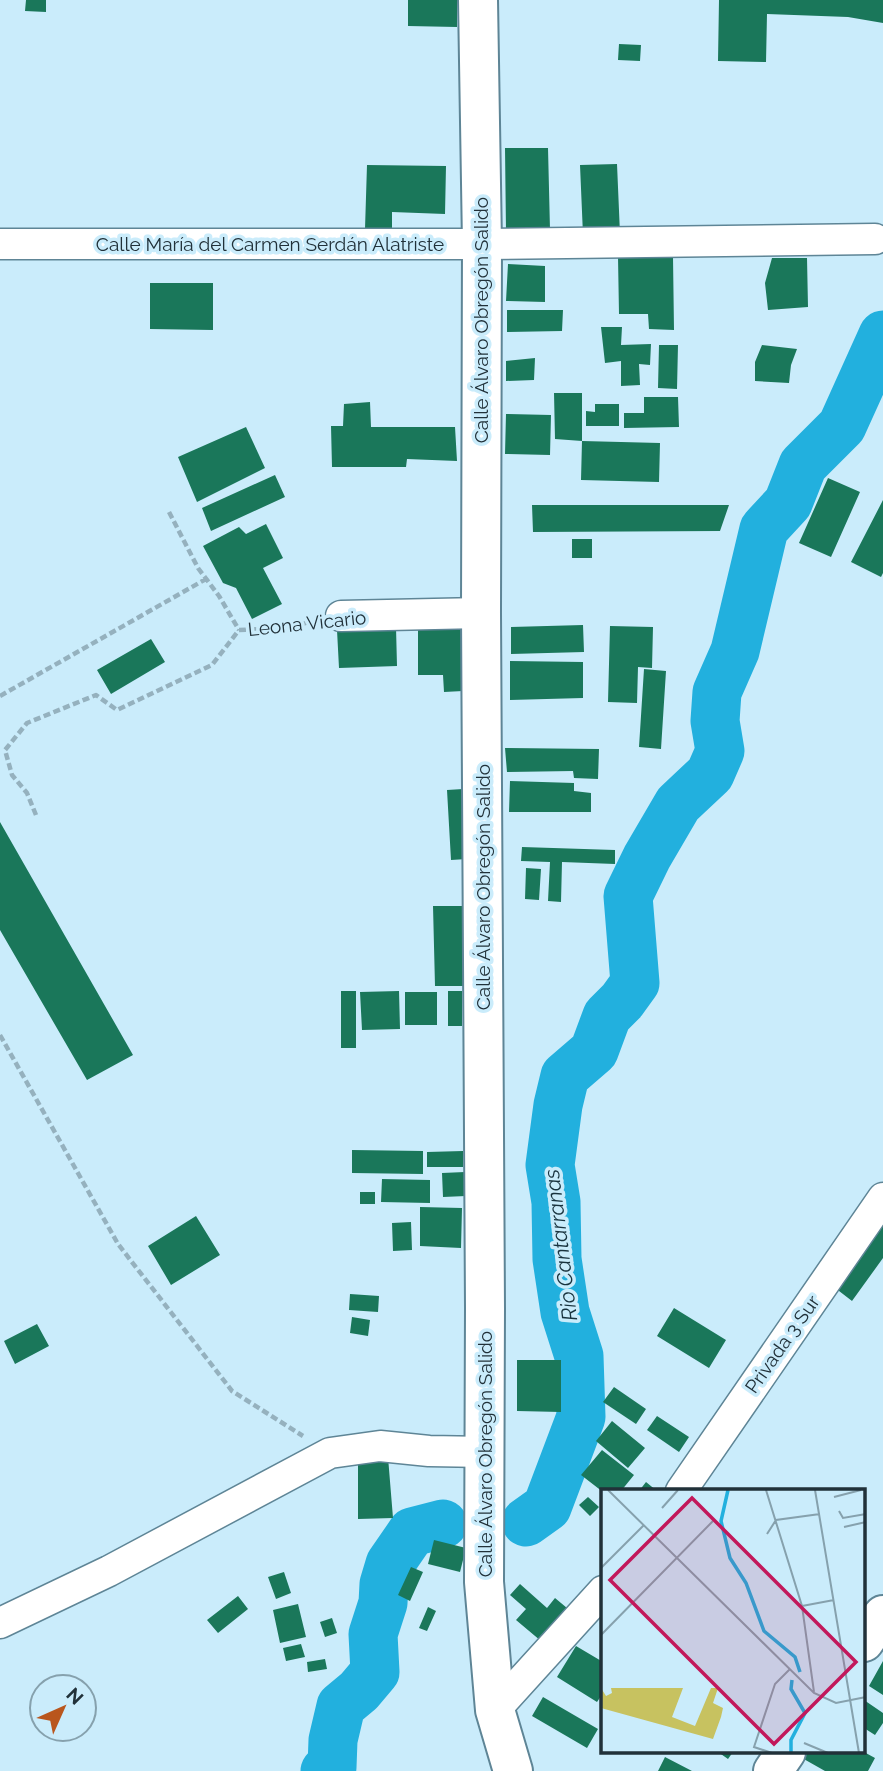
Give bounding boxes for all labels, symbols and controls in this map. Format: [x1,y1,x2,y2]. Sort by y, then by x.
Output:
street label: Calle Álvaro Obregón Salido [470,197,492,443]
street label: Calle María del Carmen Serdán Alatriste [96,233,444,255]
street label: Leona Vicario [247,606,367,640]
street label: Calle Álvaro Obregón Salido [472,764,494,1010]
water label: Rio Cantarranas [539,1168,582,1322]
street label: Privada 3 Sur [740,1291,824,1397]
street label: Calle Álvaro Obregón Salido [474,1331,496,1577]
inset map [601,1489,866,1754]
north arrow [28,1673,98,1743]
text: N [62,1683,88,1709]

